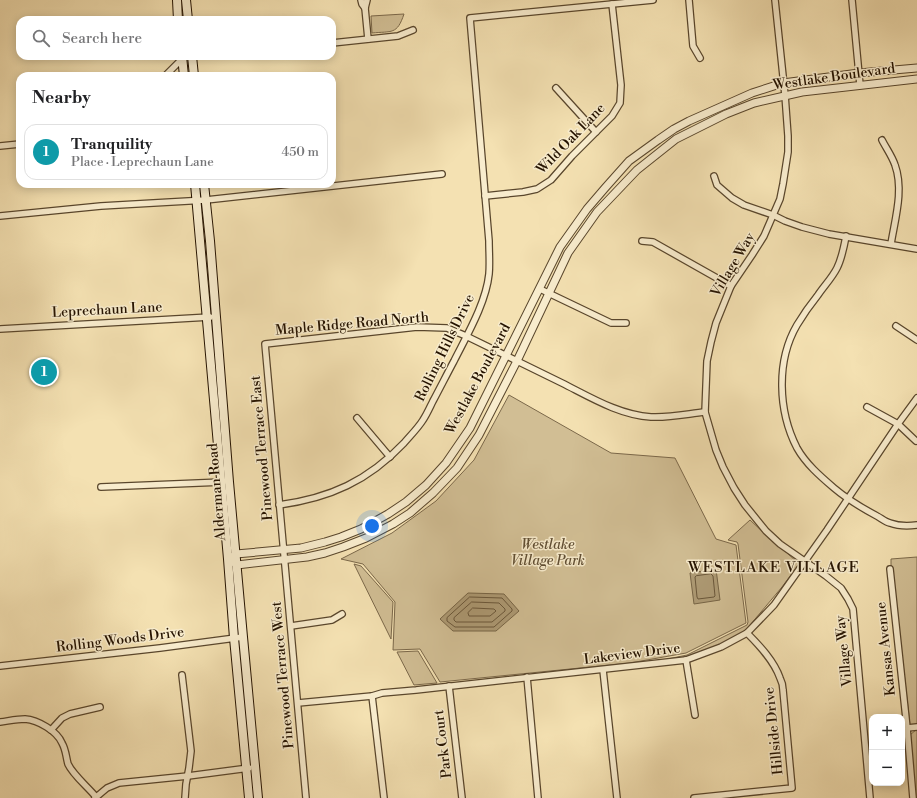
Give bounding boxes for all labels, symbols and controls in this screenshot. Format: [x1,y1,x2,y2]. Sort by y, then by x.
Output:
search box [16,16,336,60]
icon: search [30,27,52,49]
text: Search here [62,29,142,48]
street label: Westlake Boulevard [771,59,896,95]
text: Nearby [32,87,91,109]
street label: Wild Oak Lane [532,100,609,179]
text: Tranquility [71,135,152,154]
text: 1 [43,144,49,160]
text: 450 m [281,144,319,160]
text: Place · Leprechaun Lane [71,154,214,170]
street label: Village Way [706,229,759,301]
street label: Rolling Hills Drive [411,291,479,405]
street label: Leprechaun Lane [51,298,163,322]
street label: Maple Ridge Road North [274,308,430,340]
street label: Westlake Boulevard [441,320,515,439]
pin: 1 [31,357,57,387]
street label: Pinewood Terrace East [247,375,277,521]
street label: Alderman Road [204,442,230,543]
your location [362,516,382,536]
park label: Westlake Village Park [511,536,585,570]
district label: WESTLAKE VILLAGE [687,558,860,577]
street label: Pinewood Terrace West [268,601,298,749]
street label: Kansas Avenue [872,601,900,697]
street label: Village Way [831,614,857,689]
street label: Rolling Woods Drive [55,623,185,657]
street label: Lakeview Drive [583,639,681,669]
street label: Hillside Drive [760,686,788,776]
street label: Park Court [430,709,456,779]
map controls [869,714,905,786]
button: + [869,714,905,750]
button: − [869,750,905,786]

